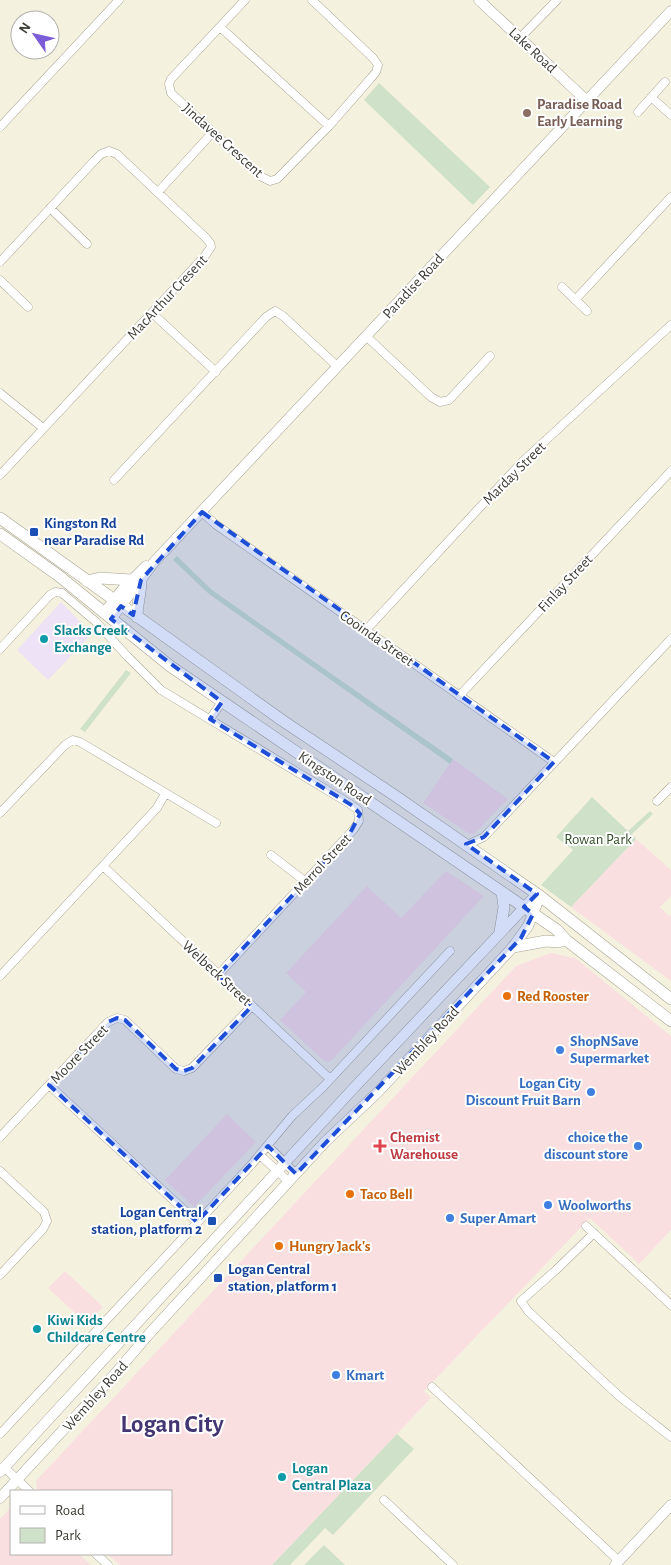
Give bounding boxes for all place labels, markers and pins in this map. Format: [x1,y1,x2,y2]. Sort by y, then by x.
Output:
place label: Paradise Road Early Learning [537,97,623,129]
marker: Paradise Road Early Learning [521,107,533,119]
place label: Kingston Rd near Paradise Rd [44,516,144,548]
marker: Kingston Rd near Paradise Rd [28,526,40,538]
place label: Slacks Creek Exchange [54,623,129,655]
marker: Slacks Creek Exchange [38,633,50,645]
place label: Red Rooster [517,989,590,1004]
marker: Red Rooster [501,990,513,1002]
place label: ShopNSave Supermarket [570,1034,649,1066]
marker: ShopNSave Supermarket [554,1044,566,1056]
place label: Logan City Discount Fruit Barn [466,1076,581,1108]
marker: Logan City Discount Fruit Barn [585,1086,597,1098]
place label: Chemist Warehouse [390,1130,458,1162]
place label: choice the discount store [544,1130,628,1162]
marker: Chemist Warehouse [374,1140,386,1152]
marker: choice the discount store [632,1140,644,1152]
place label: Taco Bell [360,1187,413,1202]
marker: Taco Bell [344,1188,356,1200]
place label: Woolworths [558,1198,632,1213]
marker: Woolworths [542,1199,554,1211]
place label: Logan Central station, platform 2 [91,1205,202,1237]
place label: Super Amart [460,1211,536,1226]
marker: Super Amart [444,1212,456,1224]
marker: Logan Central station, platform 2 [206,1215,218,1227]
place label: Hungry Jack's [289,1239,371,1254]
marker: Hungry Jack's [273,1240,285,1252]
place label: Logan Central station, platform 1 [228,1262,337,1294]
marker: Logan Central station, platform 1 [212,1272,224,1284]
place label: Kiwi Kids Childcare Centre [47,1313,146,1345]
marker: Kiwi Kids Childcare Centre [31,1323,43,1335]
place label: Kmart [346,1368,384,1383]
marker: Kmart [330,1369,342,1381]
place label: Logan Central Plaza [292,1461,371,1493]
marker: Logan Central Plaza [276,1471,288,1483]

